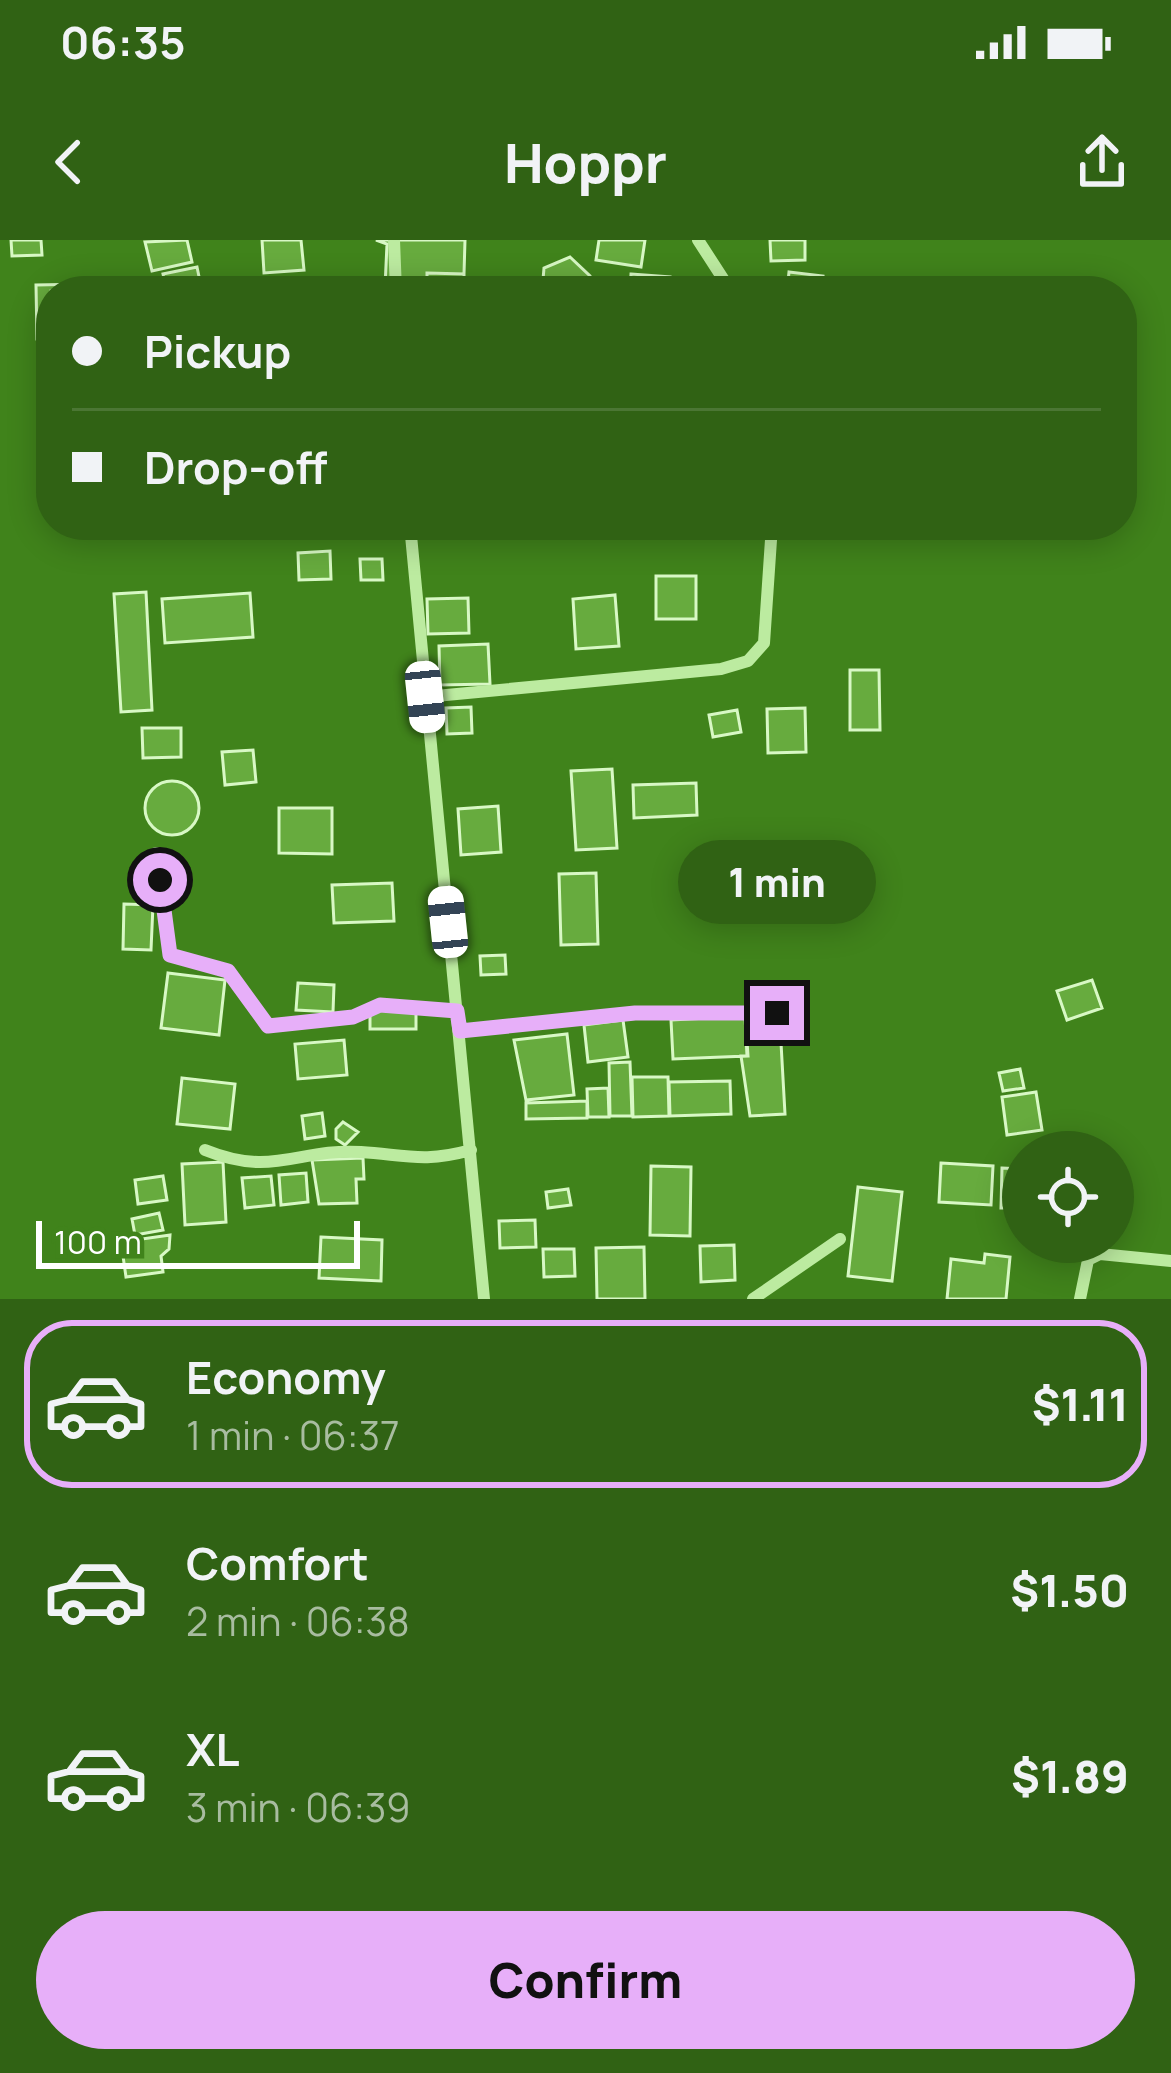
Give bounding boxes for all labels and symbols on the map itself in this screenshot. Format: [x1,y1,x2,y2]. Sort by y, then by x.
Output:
car [403,659,447,735]
callout: 1 min [678,839,876,923]
route start [133,853,187,907]
car [426,884,470,960]
route end [750,986,804,1040]
scale bar [36,1215,360,1268]

